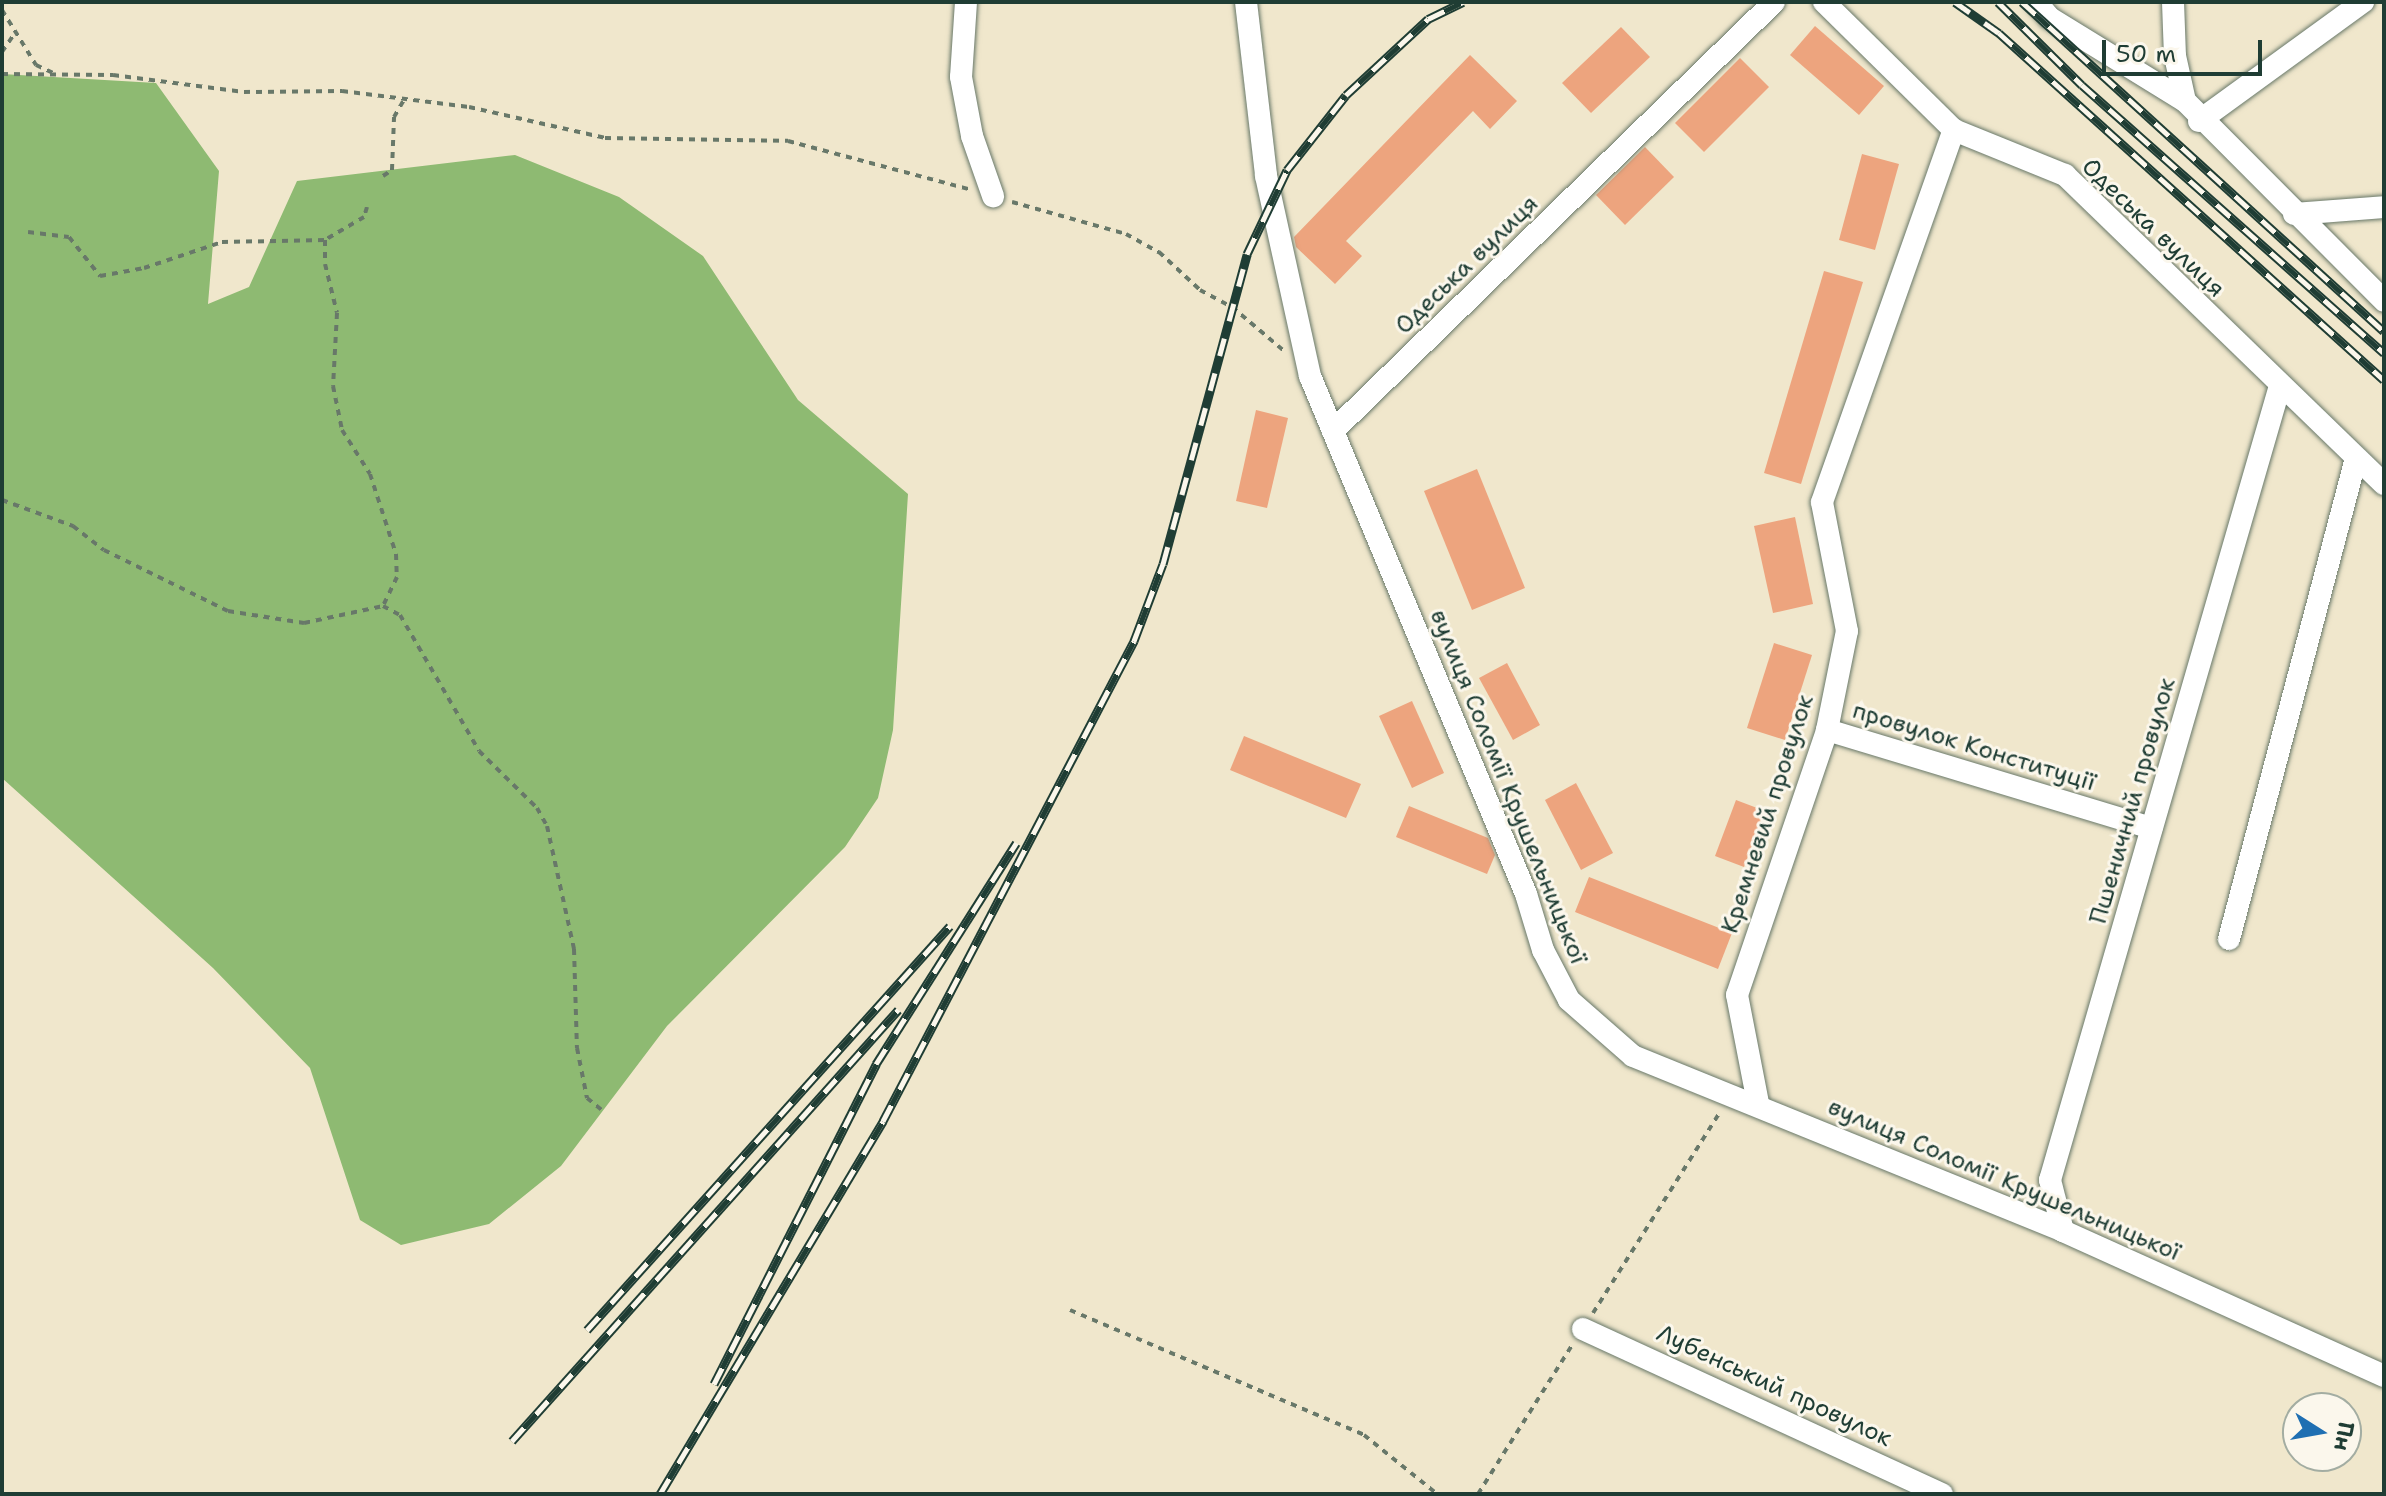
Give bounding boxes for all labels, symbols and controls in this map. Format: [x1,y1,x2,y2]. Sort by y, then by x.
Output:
scale bar [2106,24,2266,74]
text: 50 m [2116,38,2176,70]
street label: Одеська вулиця [2076,153,2230,303]
street label: Одеська вулиця [1390,190,1544,340]
street label: вулиця Соломії Крушельницької [1423,605,1593,969]
street label: Пшеничний провулок [2084,675,2182,927]
street label: Кремневий провулок [1716,691,1820,937]
street label: провулок Конституції [1849,696,2099,798]
street label: вулиця Соломії Крушельницької [1824,1093,2184,1267]
street label: Лубенський провулок [1652,1319,1896,1453]
north arrow [2282,1392,2362,1472]
text: Пн [2327,1419,2361,1453]

